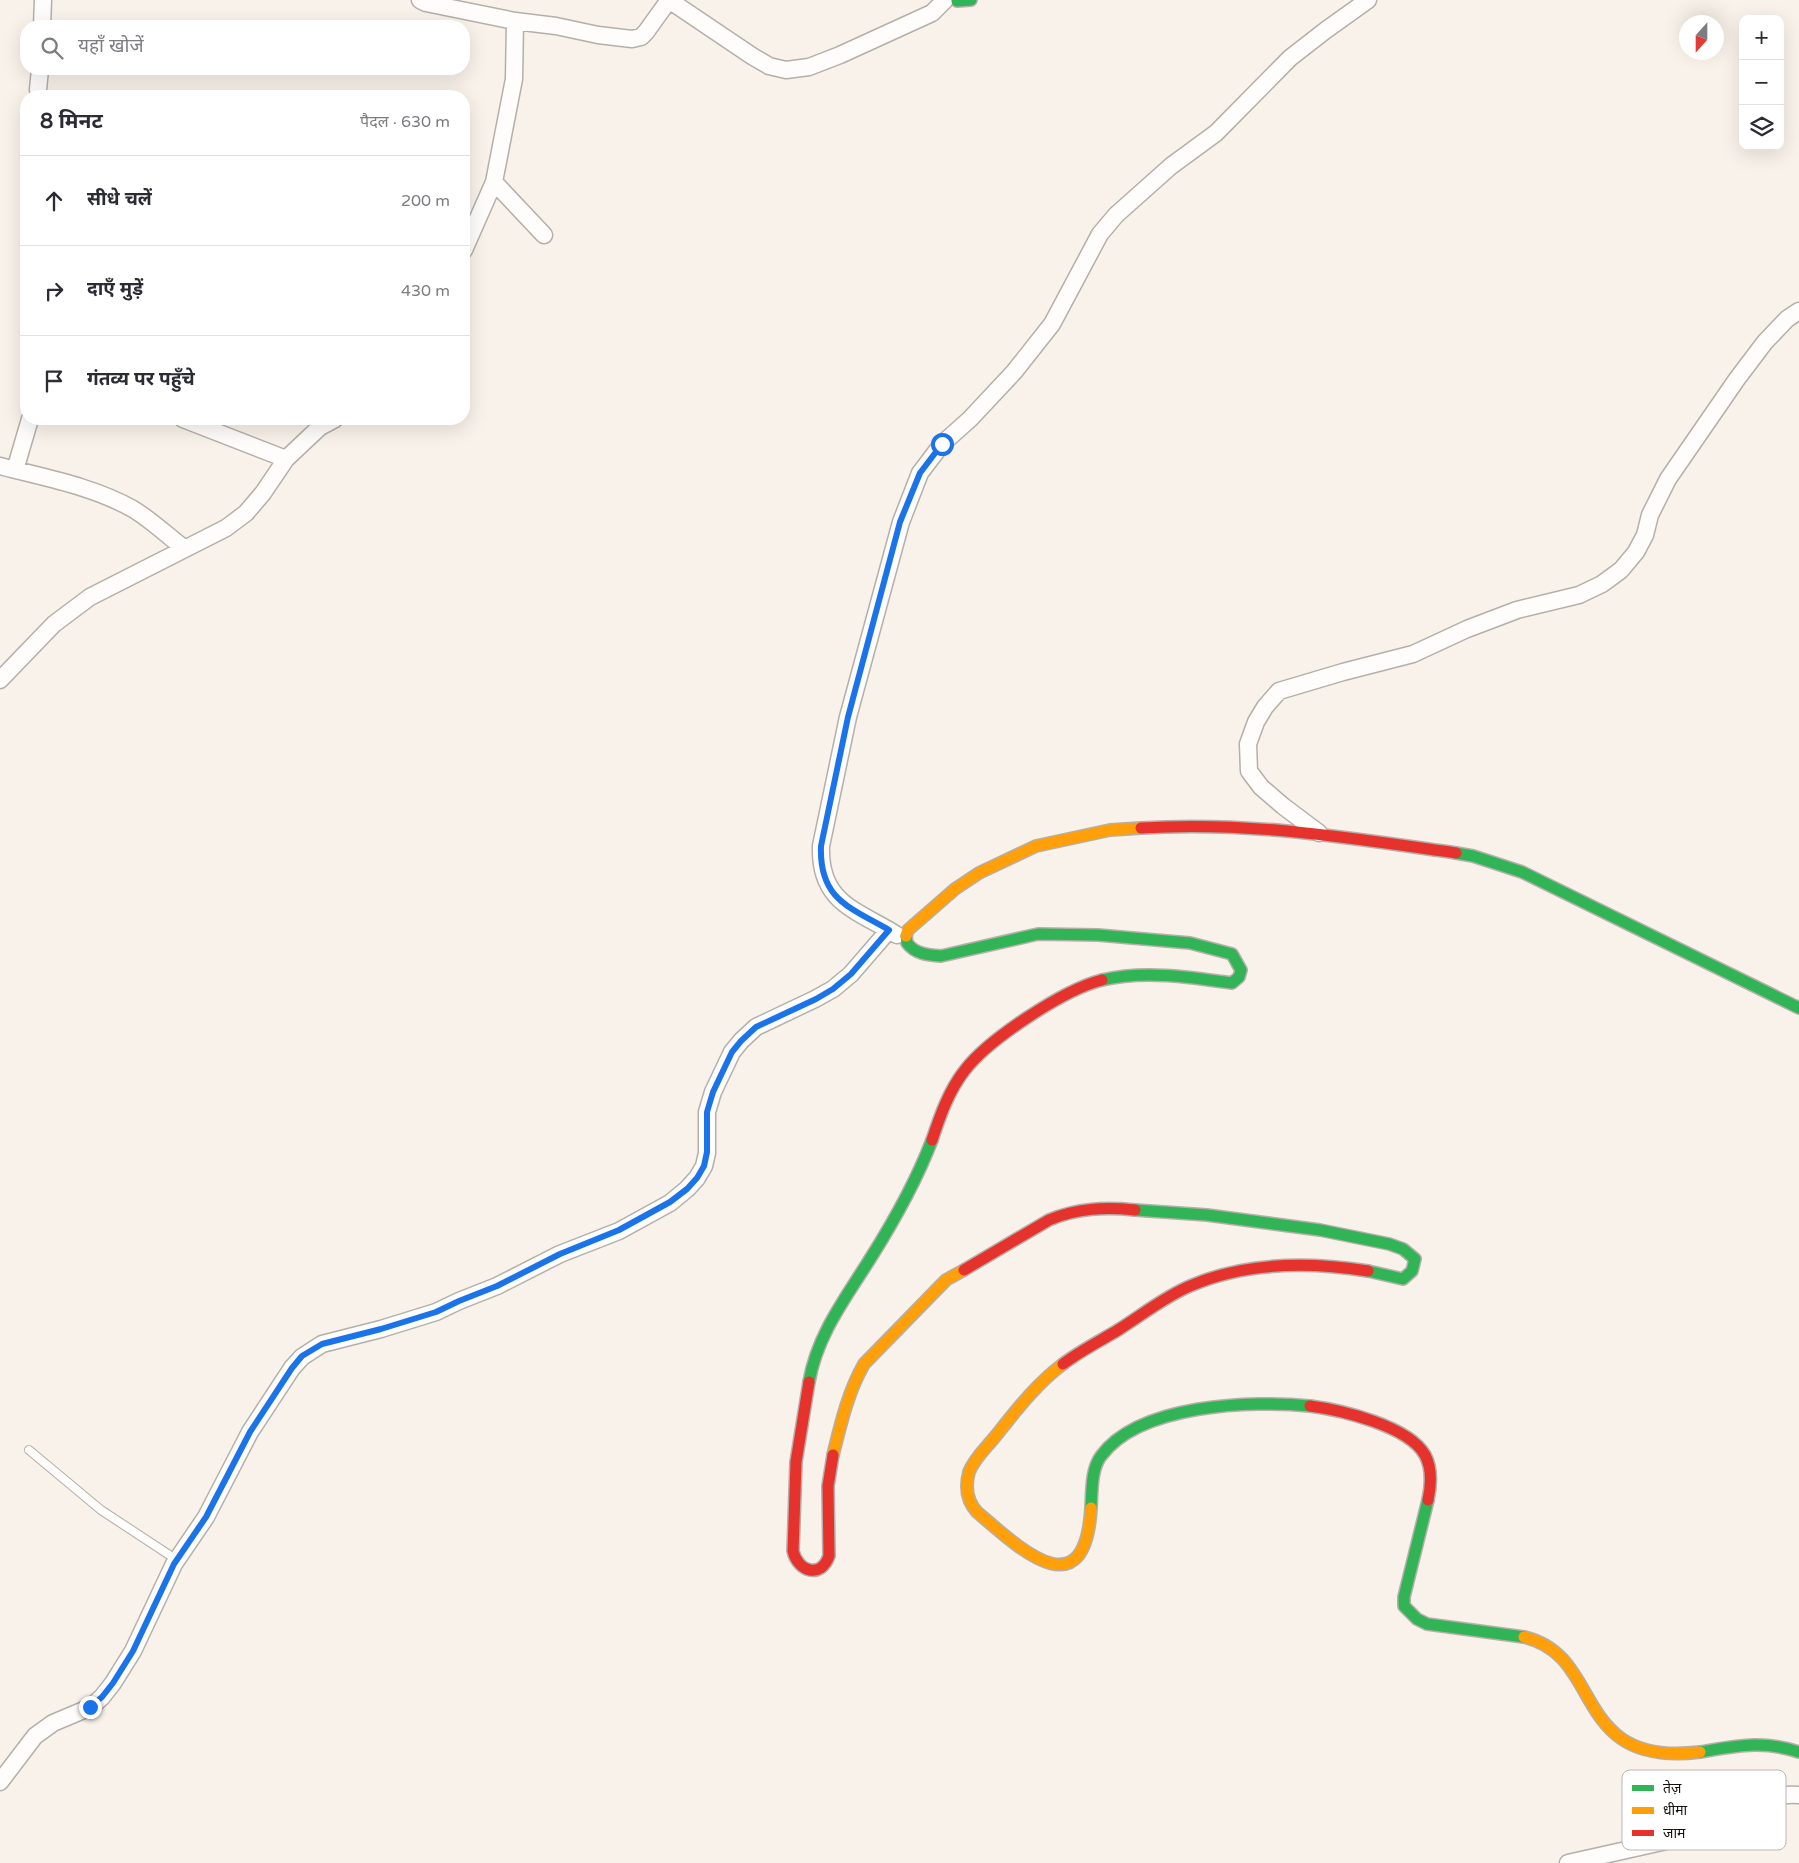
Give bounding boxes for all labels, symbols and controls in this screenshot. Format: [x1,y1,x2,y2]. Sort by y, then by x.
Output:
north arrow [1679,15,1724,60]
map controls [1739,15,1784,150]
button: + [1739,15,1784,60]
search box [20,20,470,75]
icon: search [38,34,66,62]
text: यहाँ खोजें [78,35,144,57]
button: − [1739,60,1784,105]
button: layers [1739,105,1784,150]
text: 8 मिनट [40,109,103,134]
text: पैदल · 630 m [360,112,450,132]
icon: ahead [40,187,68,215]
text: सीधे चलें [87,188,152,210]
text: 200 m [401,191,450,211]
icon: right [40,277,68,305]
text: दाएँ मुड़ें [87,278,143,300]
text: 430 m [401,281,450,301]
icon: arrive [40,367,68,395]
text: गंतव्य पर पहुँचे [87,368,195,390]
route start [931,433,954,456]
route end [79,1696,102,1719]
legend [1622,1770,1786,1850]
text: तेज़ [1663,1779,1682,1797]
text: धीमा [1663,1802,1688,1819]
text: जाम [1663,1825,1686,1842]

